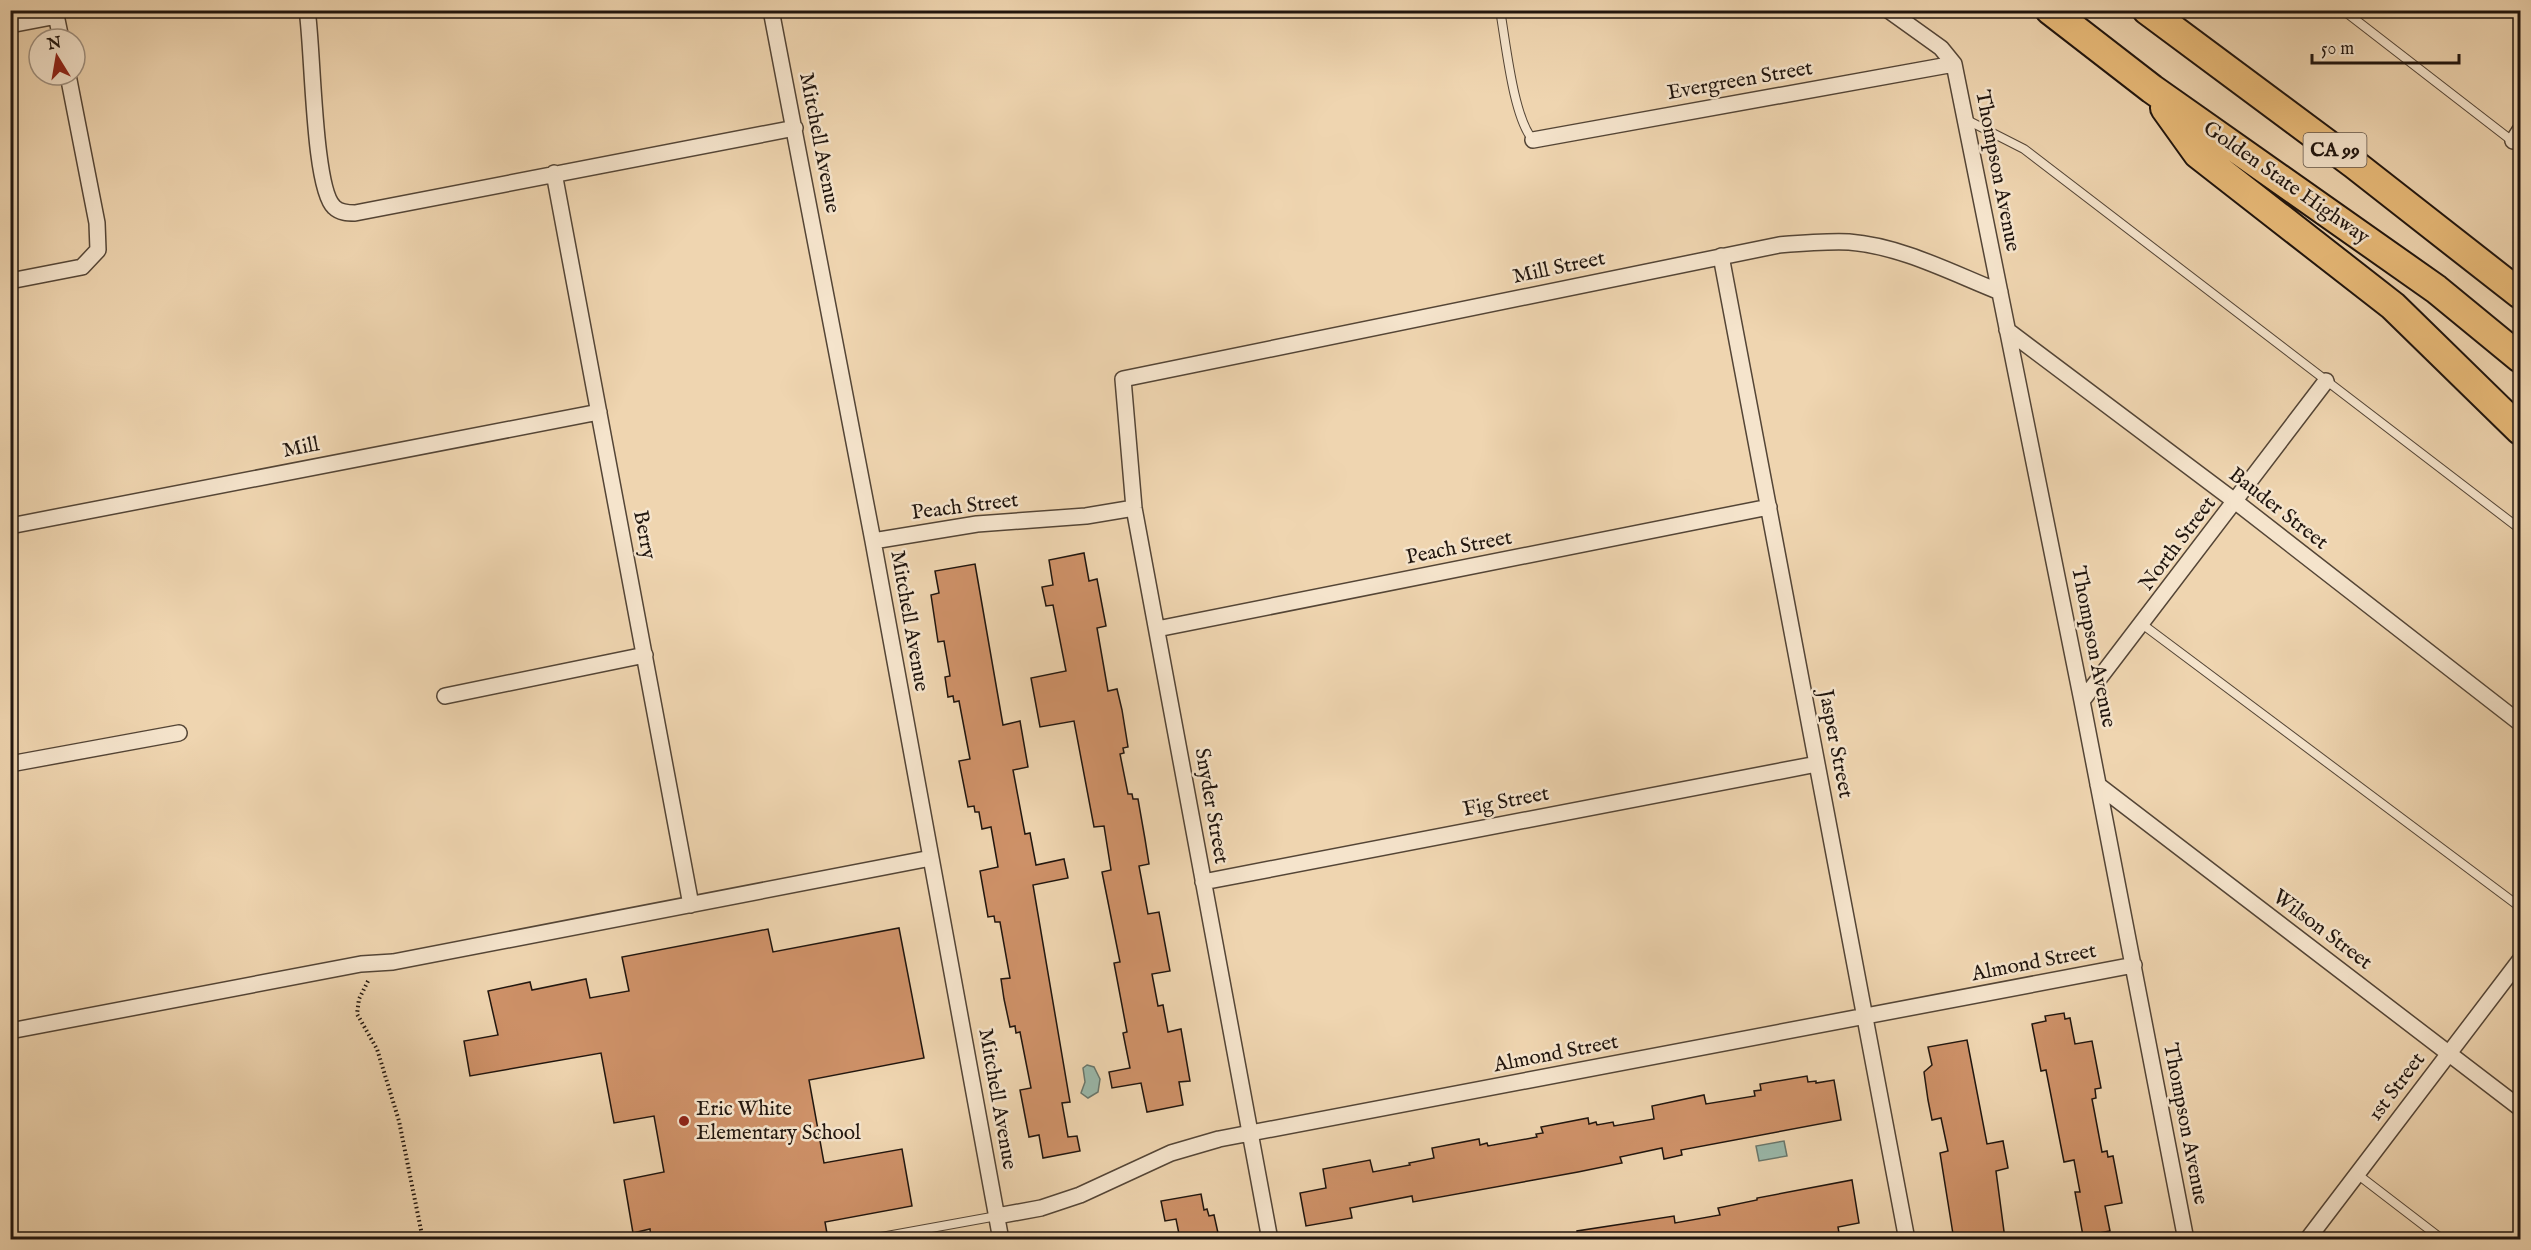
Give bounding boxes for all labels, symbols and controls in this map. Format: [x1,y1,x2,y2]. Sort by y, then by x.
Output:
north arrow [27,27,87,87]
scale bar [2312,27,2459,65]
text: N [45,33,63,56]
text: 50 m [2321,38,2354,61]
street label: Evergreen Street [1665,55,1815,107]
street label: Mitchell Avenue [792,70,846,216]
street label: Thompson Avenue [1968,88,2026,254]
street label: Golden State Highway [2197,115,2375,251]
road number: CA 99 [2304,133,2366,167]
street label: Mill Street [1510,245,1608,291]
street label: Mill [280,431,322,465]
street label: Bauder Street [2223,462,2333,556]
street label: Peach Street [910,487,1020,527]
street label: North Street [2134,491,2222,597]
street label: Berry [626,508,662,562]
street label: Peach Street [1404,524,1514,572]
street label: Mitchell Avenue [883,548,935,694]
street label: Thompson Avenue [2064,564,2122,730]
street label: Jasper Street [1811,685,1859,801]
street label: Snyder Street [1188,746,1234,866]
street label: Fig Street [1461,780,1551,824]
street label: Wilson Street [2267,884,2377,976]
street label: Almond Street [1968,938,2099,989]
street label: Mitchell Avenue [971,1026,1023,1172]
street label: Almond Street [1490,1029,1621,1080]
street label: Thompson Avenue [2156,1041,2214,1207]
street label: 1st Street [2362,1047,2432,1127]
place label: Eric White Elementary School [696,1096,861,1147]
marker: Eric White Elementary School [677,1114,691,1128]

